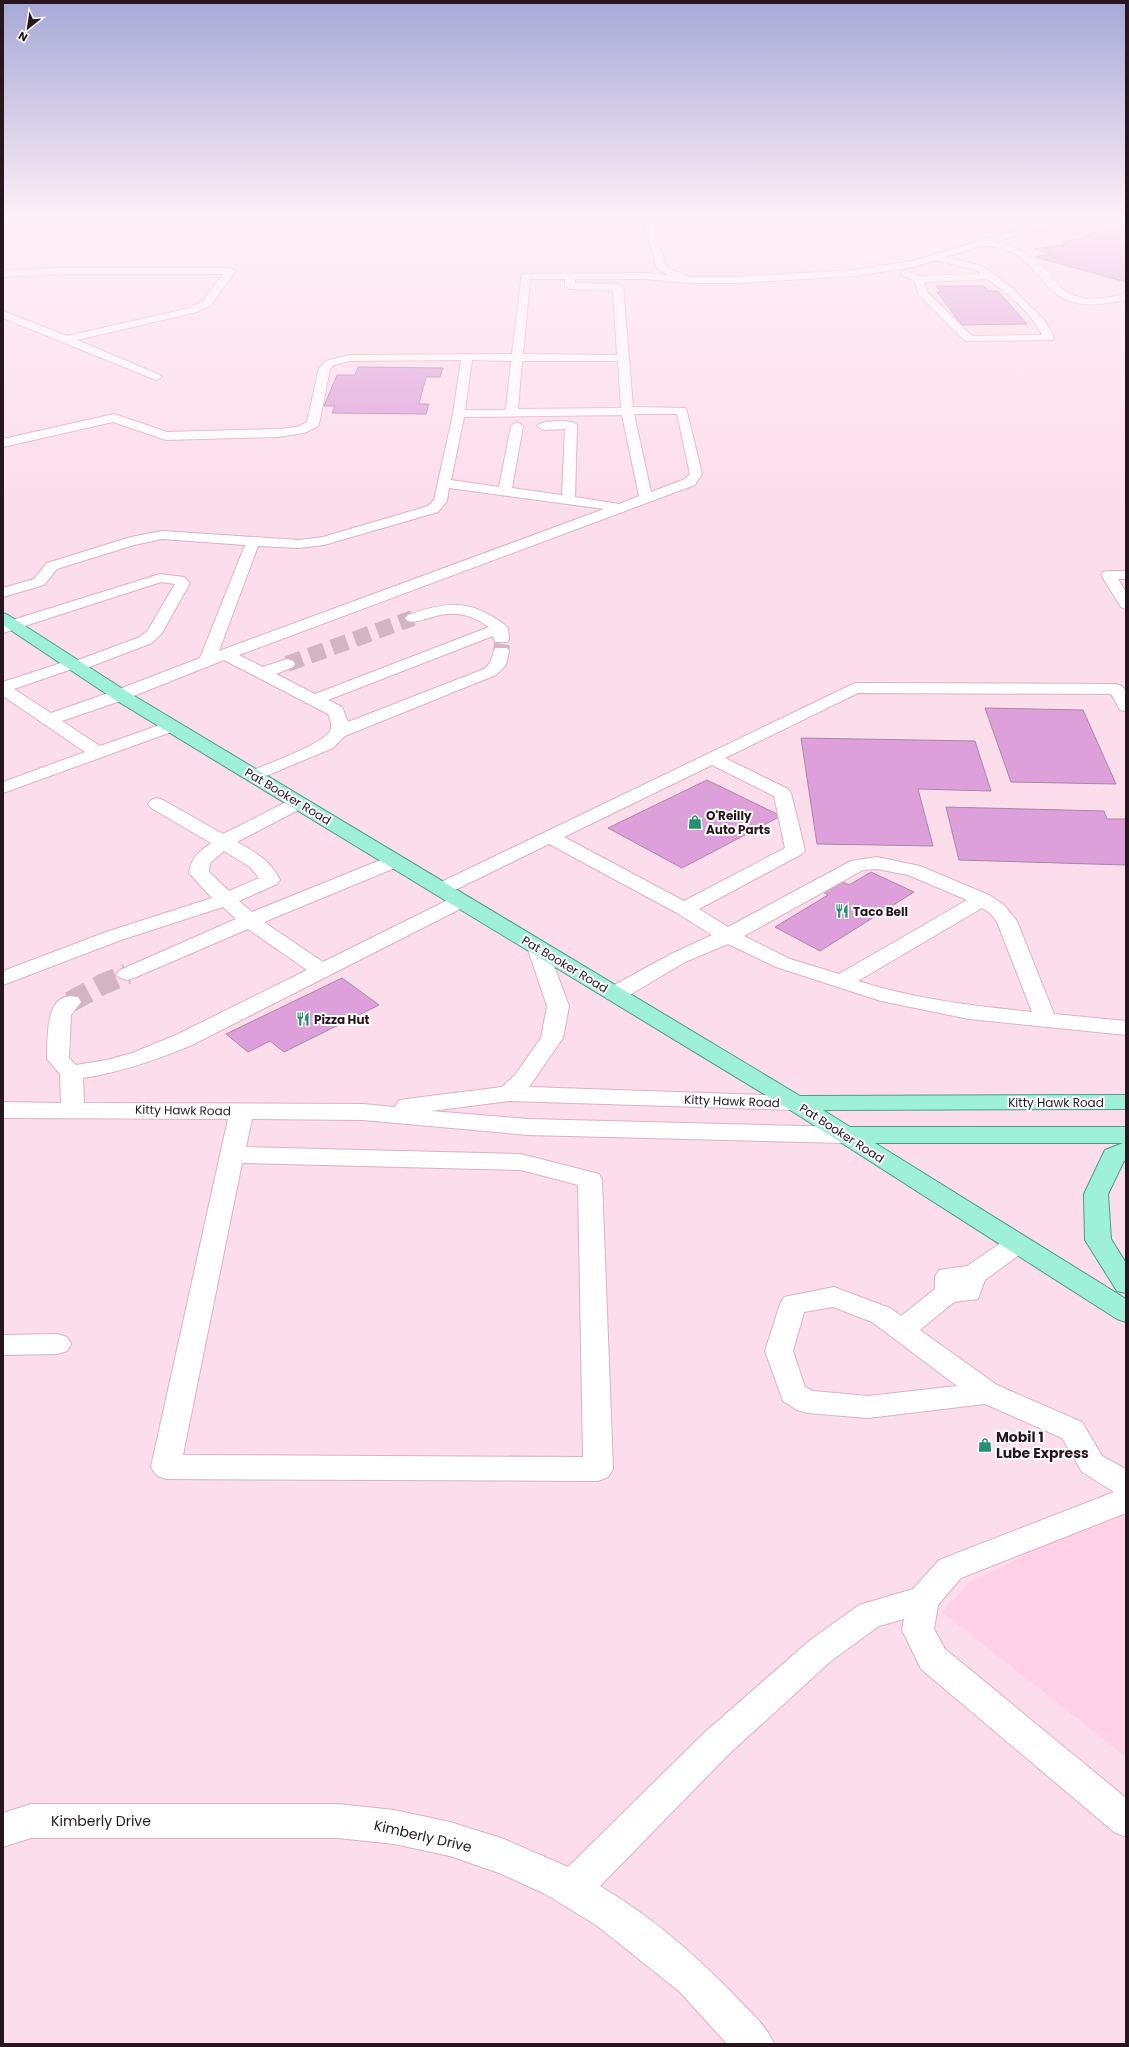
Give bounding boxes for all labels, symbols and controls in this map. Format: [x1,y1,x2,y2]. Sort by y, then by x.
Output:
north arrow [8,8,48,48]
text: N [15,28,31,46]
street label: Pat Booker Road [242,764,334,828]
place label: O'Reilly Auto Parts [706,807,771,838]
shop icon: O'Reilly Auto Parts [687,814,703,830]
restaurant icon: Taco Bell [834,903,850,919]
place label: Taco Bell [853,903,908,920]
street label: Pat Booker Road [519,932,611,996]
restaurant icon: Pizza Hut [295,1011,311,1027]
place label: Pizza Hut [314,1011,369,1028]
street label: Kitty Hawk Road [684,1091,780,1111]
street label: Kitty Hawk Road [1008,1094,1104,1111]
street label: Pat Booker Road [796,1099,888,1167]
street label: Kitty Hawk Road [135,1101,231,1119]
place label: Mobil 1 Lube Express [996,1427,1089,1463]
shop icon: Mobil 1 Lube Express [977,1437,993,1453]
street label: Kimberly Drive [51,1811,151,1831]
street label: Kimberly Drive [372,1815,474,1857]

